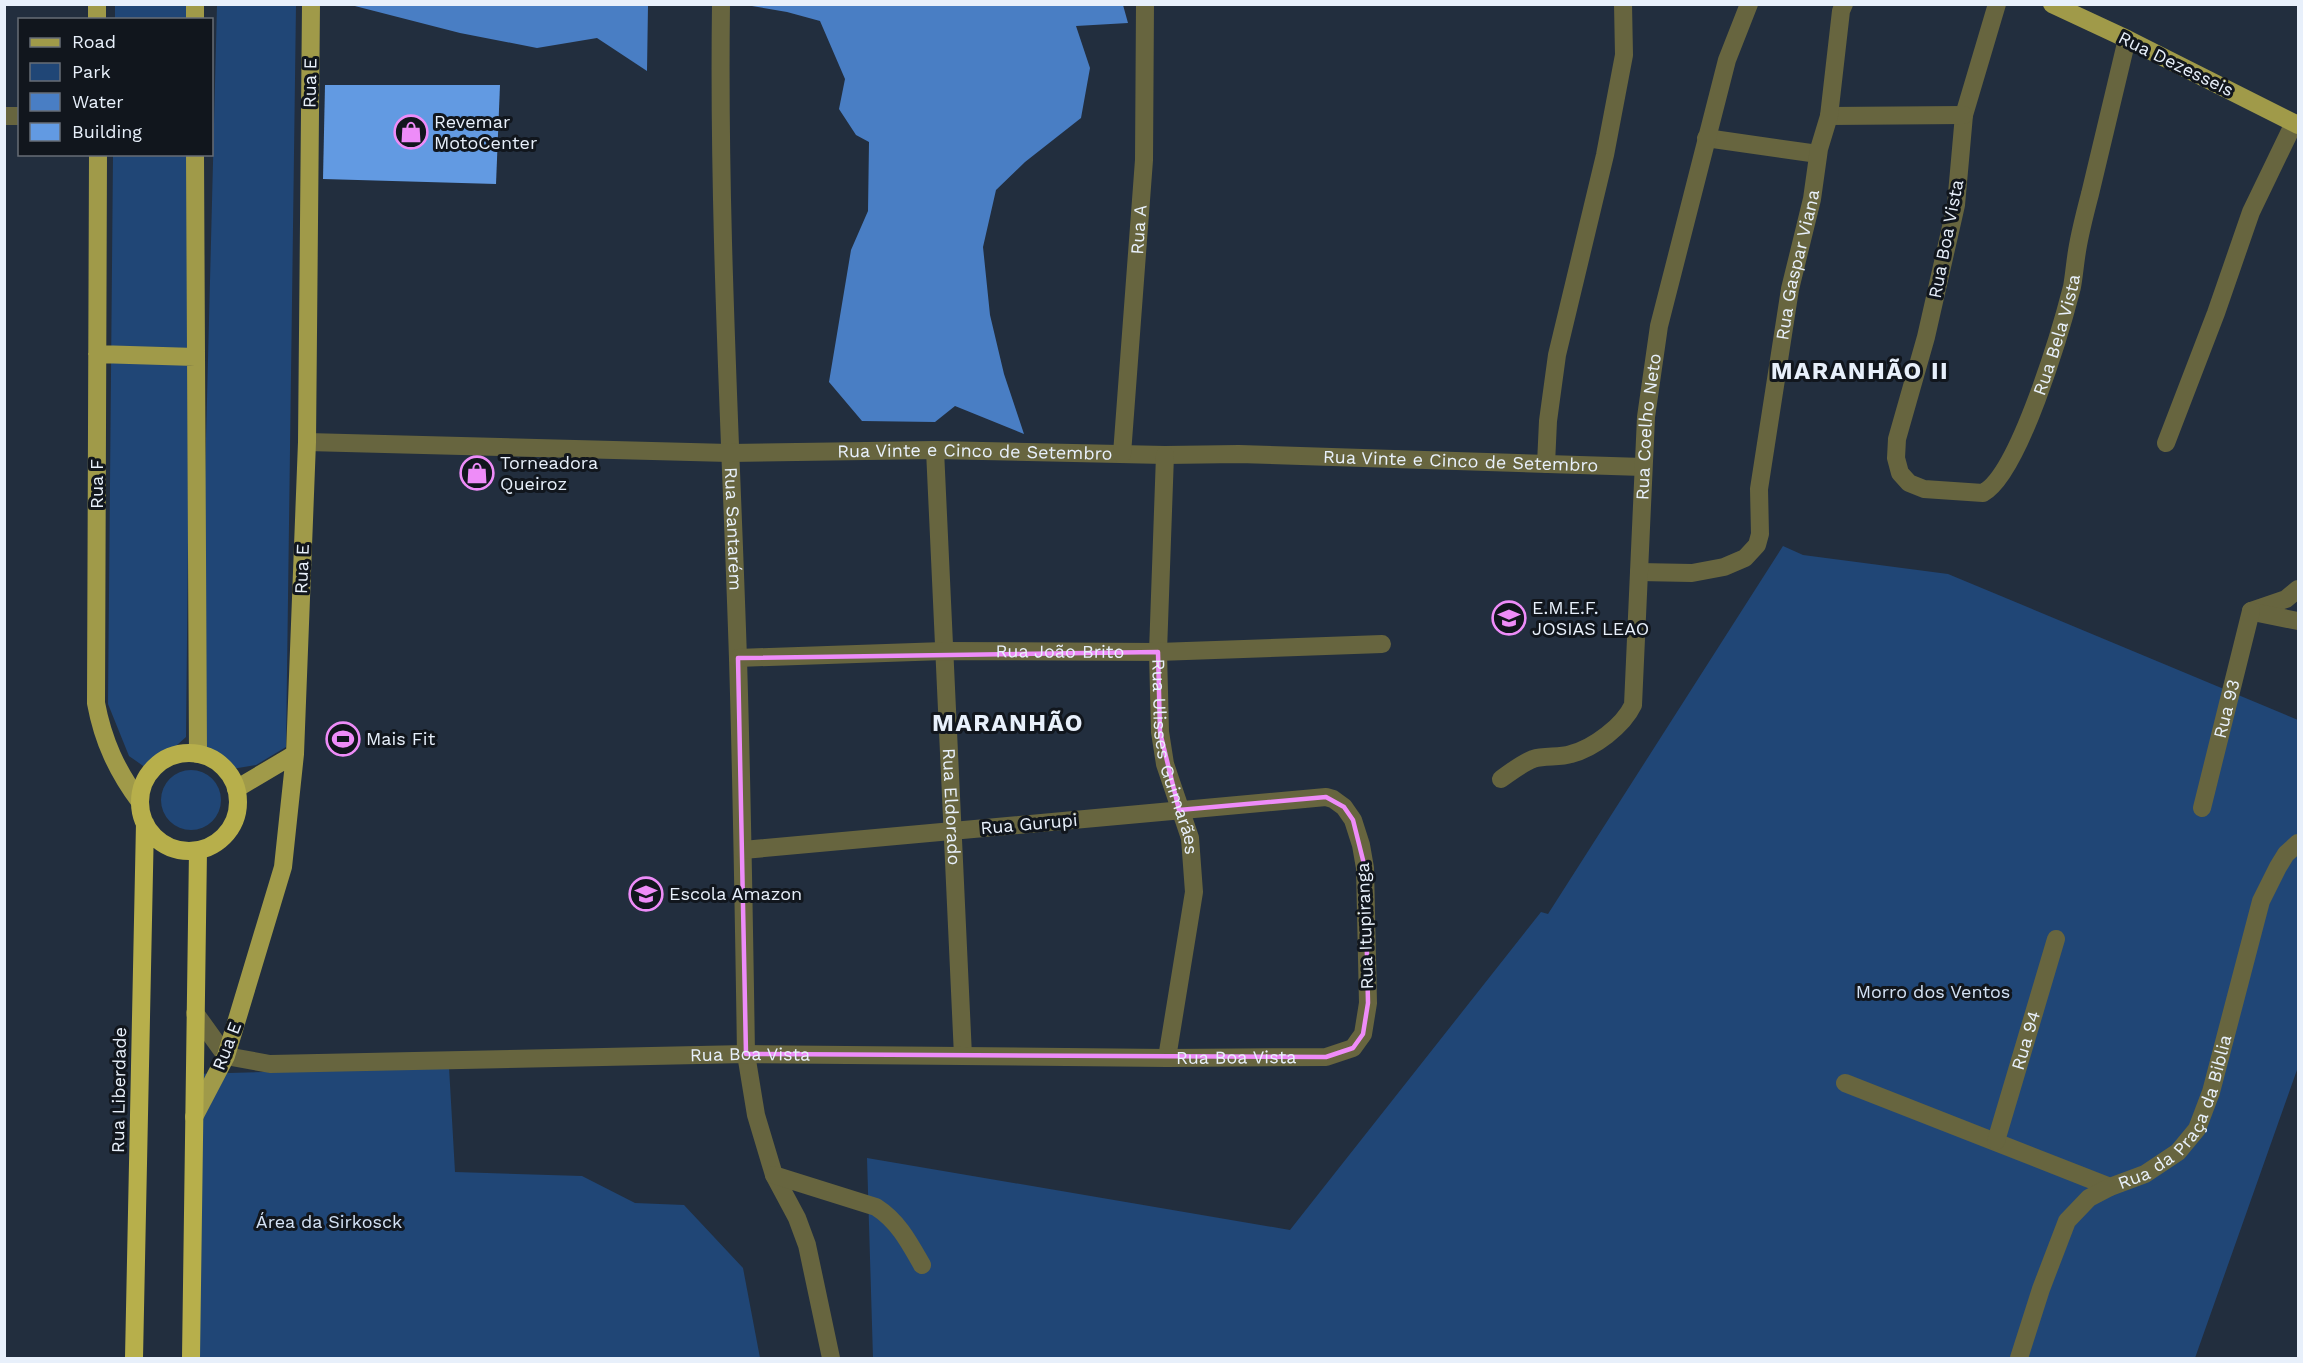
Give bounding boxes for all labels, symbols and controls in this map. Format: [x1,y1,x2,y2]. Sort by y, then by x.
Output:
legend [18,18,213,156]
street label: Rua Dezesseis [2115,27,2237,101]
text: Road [72,31,116,52]
street label: Rua E [299,58,320,108]
text: Park [72,61,111,82]
text: Water [72,91,124,112]
place label: Revemar MotoCenter [434,111,537,153]
shop icon: Revemar MotoCenter [393,114,429,150]
text: Building [72,121,142,142]
street label: Rua Boa Vista [1924,178,1967,300]
street label: Rua Gaspar Viana [1771,188,1823,342]
street label: Rua A [1126,204,1151,255]
street label: Rua Bela Vista [2028,273,2084,398]
street label: Rua Coelho Neto [1631,352,1665,501]
district label: MARANHÃO II [1771,357,1949,385]
street label: Rua Vinte e Cinco de Setembro [837,439,1113,464]
street label: Rua Vinte e Cinco de Setembro [1323,446,1599,476]
place label: Torneadora Queiroz [500,452,598,494]
shop icon: Torneadora Queiroz [459,455,495,491]
street label: Rua F [86,459,107,509]
street label: Rua Santarém [721,467,747,591]
street label: Rua E [290,543,313,594]
place label: E.M.E.F. JOSIAS LEAO [1532,597,1649,639]
school or university icon: E.M.E.F. JOSIAS LEAO [1491,600,1527,636]
street label: Rua João Brito [995,640,1124,662]
street label: Rua Ulisses Guimarães [1148,658,1202,855]
street label: Rua 93 [2209,677,2244,741]
district label: MARANHÃO [932,709,1084,737]
sports icon: Mais Fit [325,721,361,757]
place label: Mais Fit [366,728,436,749]
street label: Rua Eldorado [939,748,965,866]
street label: Rua Gurupi [980,809,1078,838]
street label: Rua Itupiranga [1352,862,1377,990]
school or university icon: Escola Amazon [628,876,664,912]
place label: Escola Amazon [669,883,802,904]
park label: Morro dos Ventos [1856,981,2010,1002]
street label: Rua 94 [2007,1008,2044,1072]
street label: Rua E [208,1019,245,1073]
street label: Rua Liberdade [107,1027,130,1153]
street label: Rua da Praça da Biblia [2115,1032,2236,1193]
street label: Rua Boa Vista [690,1043,810,1065]
street label: Rua Boa Vista [1176,1046,1296,1068]
park label: Área da Sirkosck [256,1211,402,1232]

